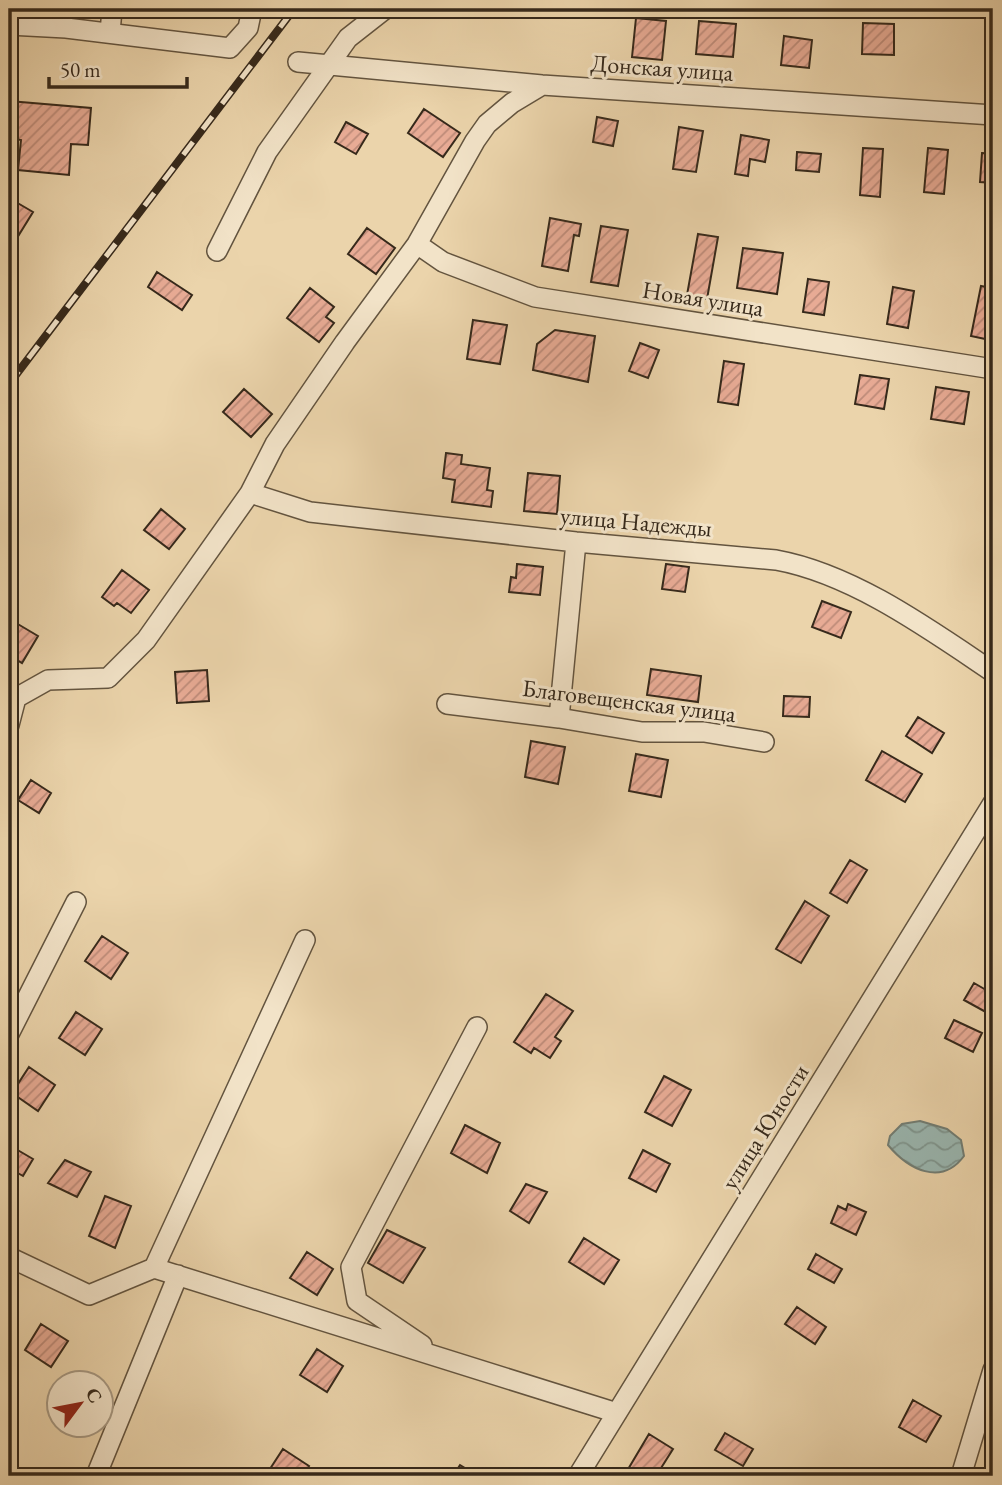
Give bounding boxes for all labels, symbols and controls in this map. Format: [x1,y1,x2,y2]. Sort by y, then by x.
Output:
scale bar [49,46,187,90]
street label: Донская улица [590,47,735,88]
text: 50 m [60,56,101,83]
street label: Новая улица [640,274,766,323]
street label: улица Надежды [559,499,714,544]
street label: Благовещенская улица [520,672,738,729]
street label: улица Юности [714,1058,816,1195]
north arrow [46,1370,116,1440]
text: С [80,1383,108,1408]

